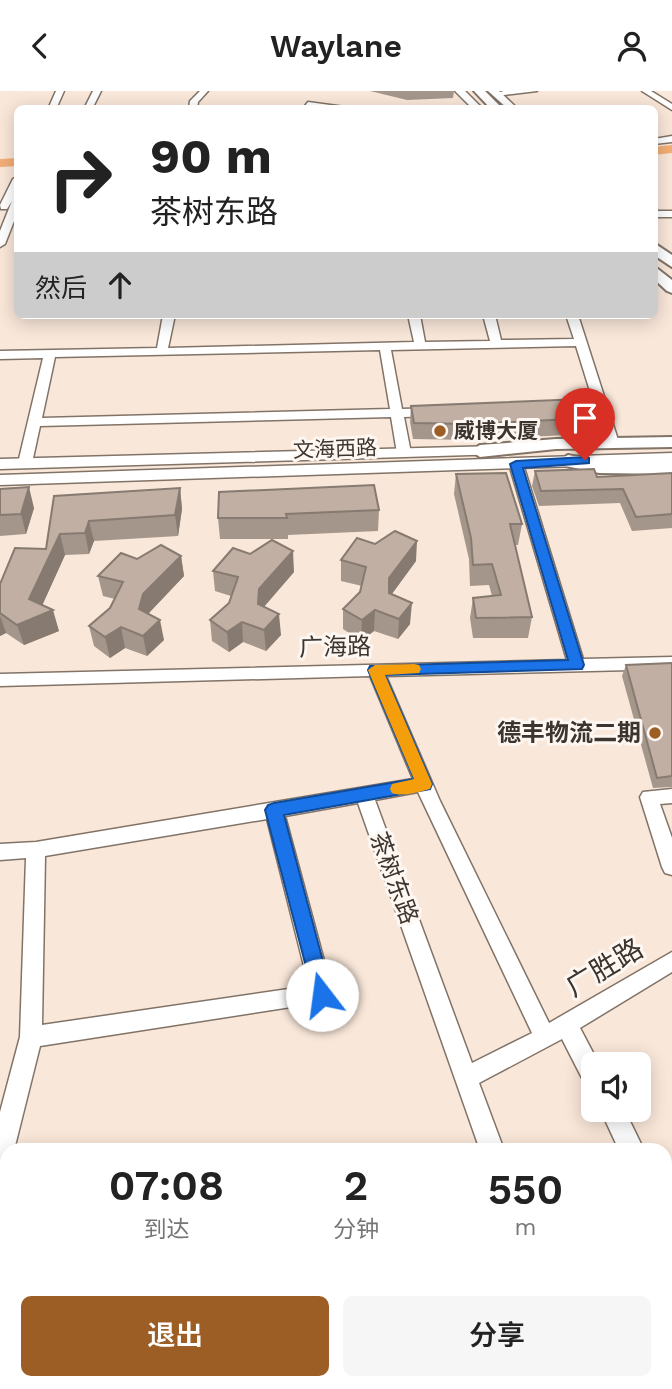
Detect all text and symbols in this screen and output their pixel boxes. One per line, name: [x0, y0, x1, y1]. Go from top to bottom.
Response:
icon: back: [21, 27, 59, 65]
text: Waylane: [270, 27, 402, 65]
icon: person: [613, 27, 651, 65]
text: 90 m: [150, 127, 272, 185]
icon: right: [35, 133, 126, 224]
text: 茶树东路: [150, 193, 278, 231]
icon: ahead: [101, 266, 139, 304]
text: 然后: [35, 273, 87, 303]
pin: [555, 388, 615, 460]
icon: arrive: [566, 399, 604, 437]
place label: 威博大厦: [454, 418, 538, 443]
marker: 威博大厦: [432, 423, 448, 439]
street label: 文海西路: [293, 435, 377, 462]
street label: 广海路: [299, 632, 371, 662]
place label: 德丰物流二期: [497, 719, 641, 747]
marker: 德丰物流二期: [647, 725, 663, 741]
street label: 茶树东路: [364, 828, 424, 928]
street label: 广胜路: [560, 932, 649, 1003]
position arrow: [285, 958, 359, 1032]
map controls: [581, 1052, 651, 1122]
button: sound: [581, 1052, 651, 1122]
text: 07:08: [109, 1161, 224, 1210]
text: 2: [344, 1161, 368, 1210]
text: 550: [488, 1165, 563, 1214]
text: m: [515, 1214, 536, 1241]
text: 到达: [143, 1216, 189, 1243]
text: 分钟: [333, 1216, 379, 1243]
button: 退出: [21, 1296, 329, 1376]
button: 分享: [343, 1296, 651, 1376]

